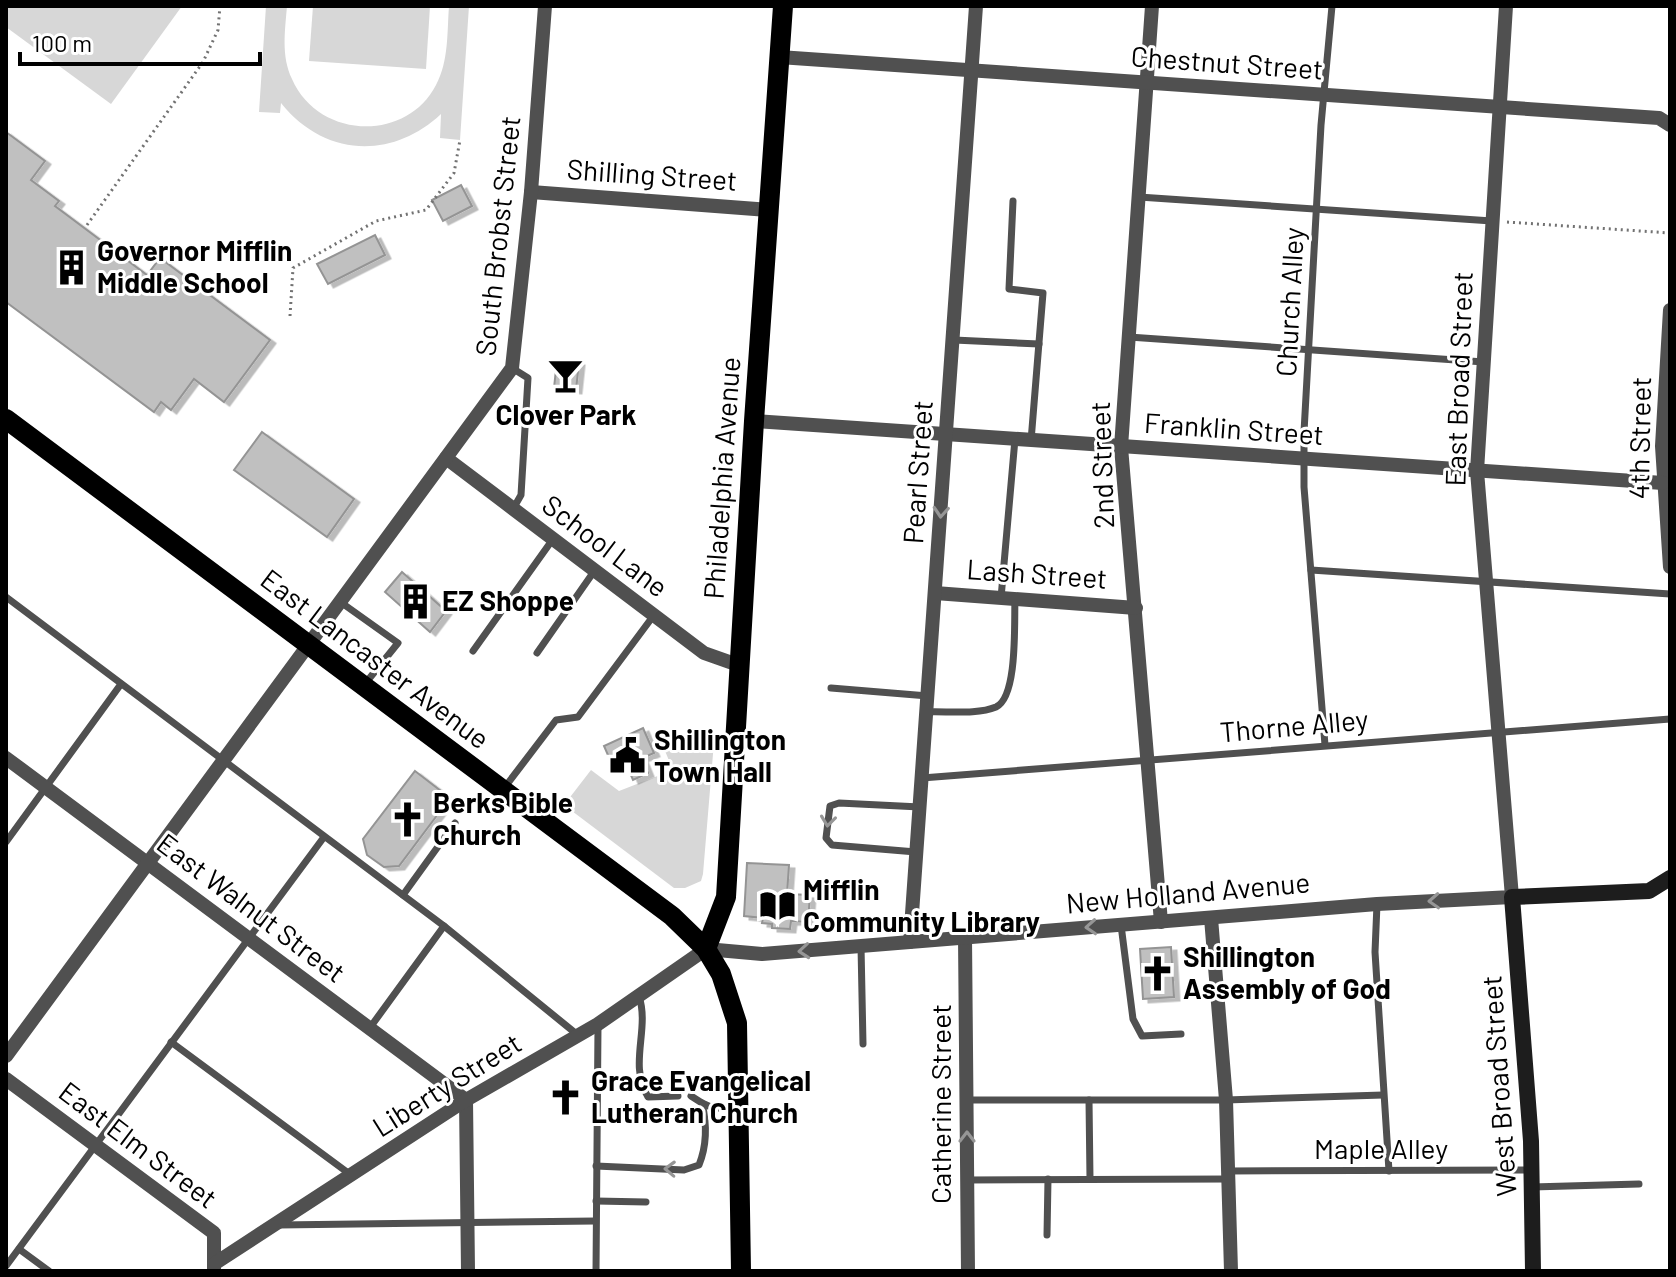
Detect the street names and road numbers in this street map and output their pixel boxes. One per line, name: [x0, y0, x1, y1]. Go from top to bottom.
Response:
street label: Chestnut Street: [1130, 38, 1324, 86]
street label: South Brobst Street: [467, 114, 527, 358]
street label: Shilling Street: [566, 151, 738, 197]
street label: Church Alley: [1268, 226, 1310, 378]
street label: East Broad Street: [1437, 271, 1479, 487]
street label: Philadelphia Avenue: [696, 356, 746, 600]
street label: 4th Street: [1621, 376, 1657, 500]
street label: Pearl Street: [895, 399, 939, 545]
street label: 2nd Street: [1082, 401, 1120, 529]
street label: Franklin Street: [1143, 405, 1325, 451]
street label: School Lane: [536, 487, 675, 603]
street label: Lash Street: [966, 551, 1108, 595]
street label: East Lancaster Avenue: [255, 561, 497, 755]
street label: Thorne Alley: [1218, 702, 1370, 748]
street label: East Walnut Street: [151, 825, 352, 989]
street label: New Holland Avenue: [1064, 864, 1311, 920]
street label: West Broad Street: [1473, 974, 1523, 1198]
street label: Catherine Street: [923, 1004, 957, 1204]
street label: Liberty Street: [366, 1025, 527, 1143]
street label: East Elm Street: [53, 1074, 224, 1215]
street label: Maple Alley: [1314, 1131, 1448, 1165]

